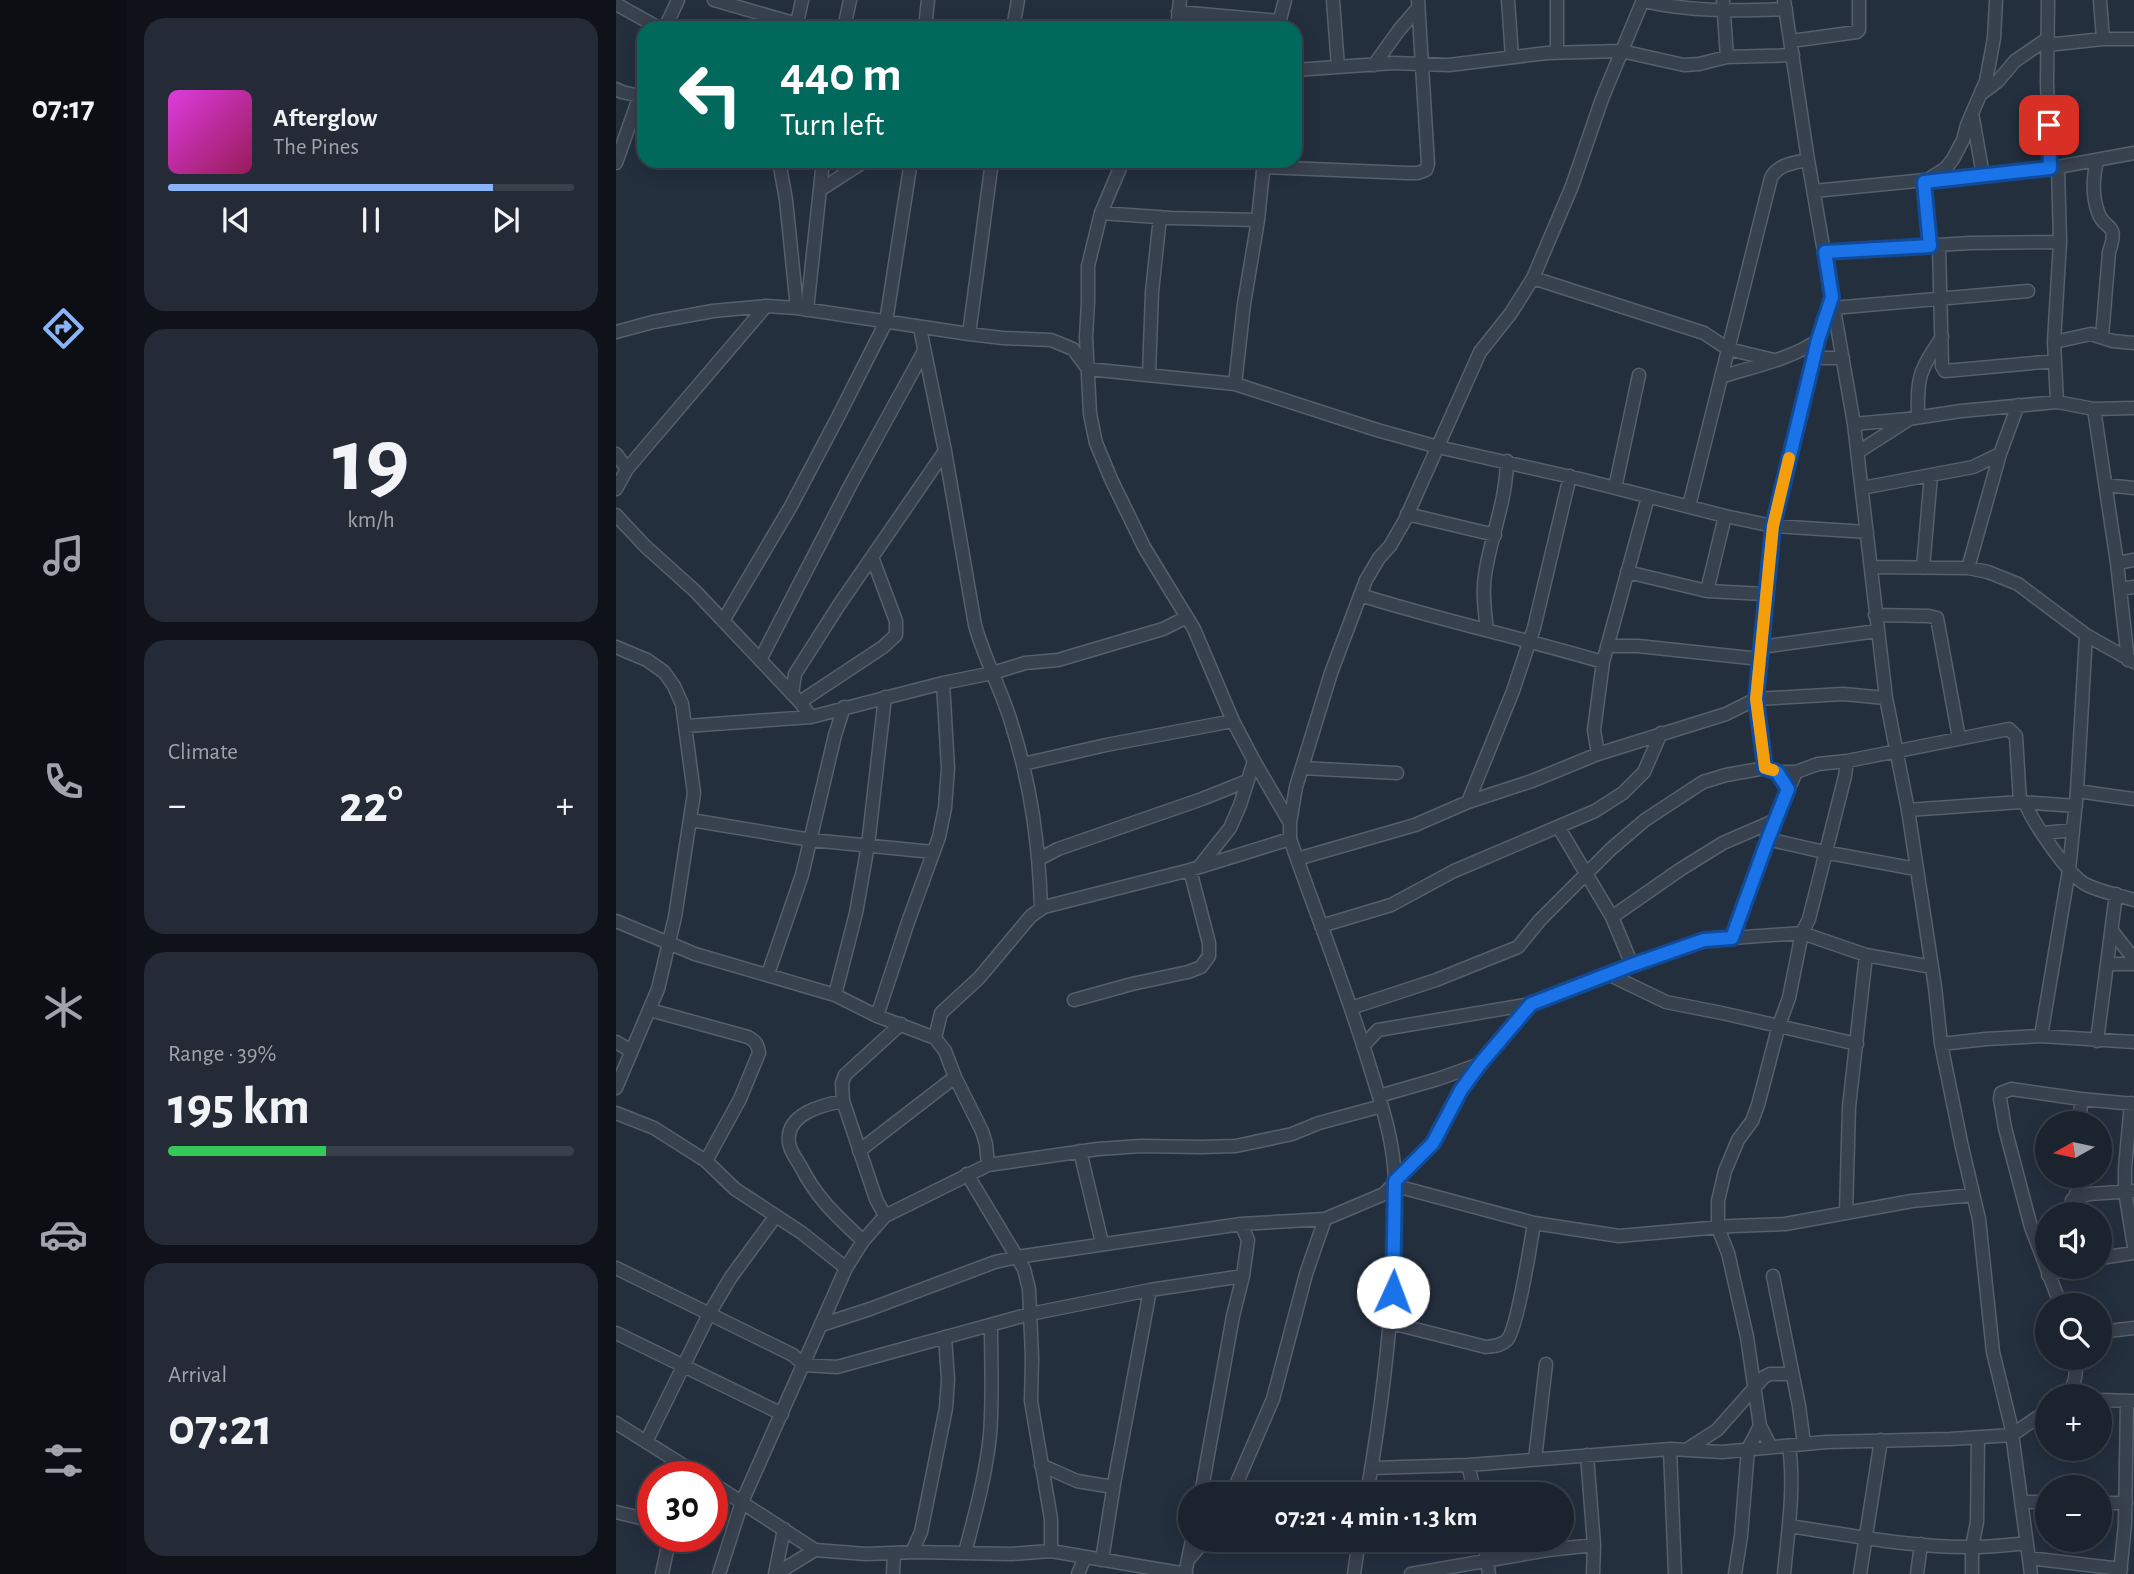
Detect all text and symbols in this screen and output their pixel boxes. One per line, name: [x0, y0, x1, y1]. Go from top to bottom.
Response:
icon: left: [665, 49, 756, 140]
text: 440 m: [780, 51, 902, 100]
text: 07:17: [31, 92, 95, 124]
pin: [2019, 95, 2079, 155]
text: Afterglow: [273, 105, 377, 131]
icon: arrive: [2030, 106, 2068, 144]
text: Turn left: [780, 109, 884, 141]
text: The Pines: [273, 136, 359, 159]
icon: previous: [217, 201, 255, 239]
icon: pause: [352, 201, 390, 239]
icon: next: [487, 201, 525, 239]
icon: directions: [39, 304, 88, 353]
text: 19: [333, 416, 409, 507]
text: km/h: [347, 509, 395, 532]
icon: music: [39, 531, 88, 580]
text: Climate: [168, 741, 238, 764]
icon: phone: [39, 757, 88, 806]
text: 22°: [339, 779, 403, 831]
text: −: [168, 787, 186, 825]
text: +: [556, 787, 574, 825]
icon: climate: [39, 983, 88, 1032]
text: Range · 39%: [168, 1043, 276, 1066]
text: 195 km: [168, 1081, 310, 1133]
north arrow: [2035, 1111, 2112, 1188]
map controls: [2035, 1111, 2112, 1552]
button: sound: [2035, 1202, 2112, 1279]
icon: car: [39, 1210, 88, 1259]
position arrow: [1356, 1255, 1430, 1329]
button: search: [2035, 1293, 2112, 1370]
text: Arrival: [168, 1364, 227, 1387]
button: +: [2035, 1384, 2112, 1461]
text: 07:21: [168, 1402, 273, 1454]
icon: filters: [39, 1436, 88, 1485]
speed limit sign: 30: [637, 1461, 728, 1552]
button: −: [2035, 1475, 2112, 1552]
text: 07:21 · 4 min · 1.3 km: [1275, 1504, 1477, 1530]

